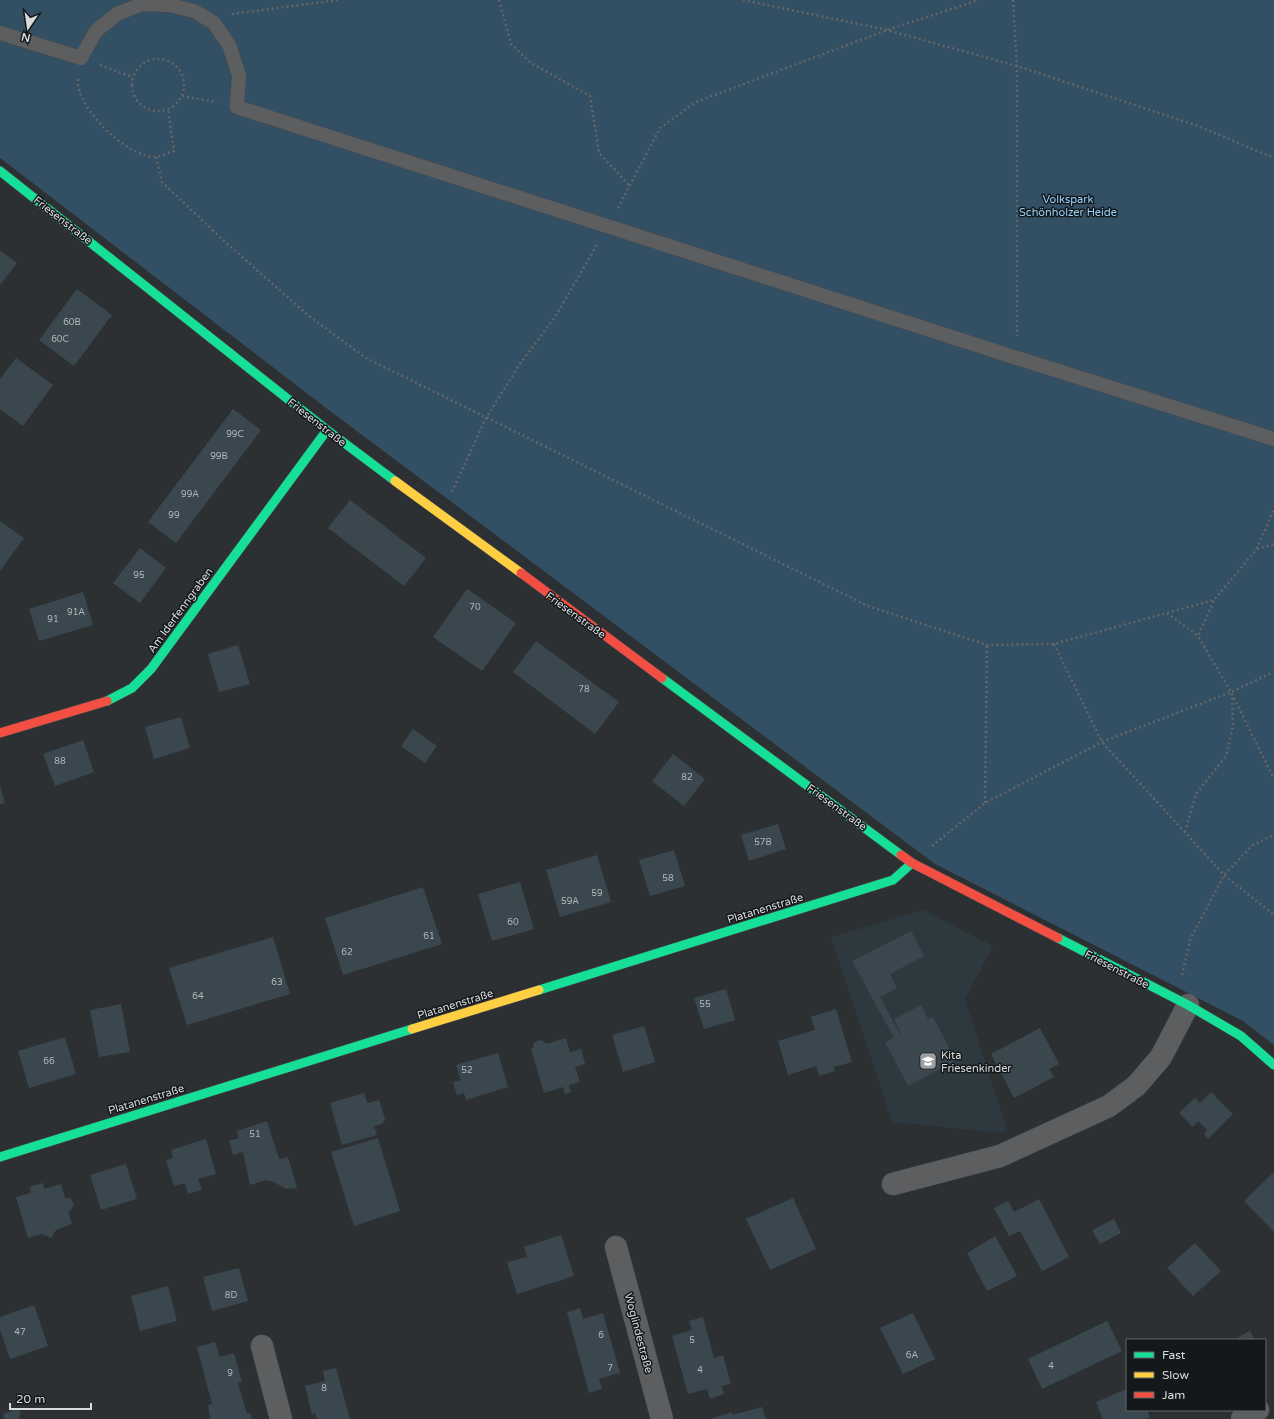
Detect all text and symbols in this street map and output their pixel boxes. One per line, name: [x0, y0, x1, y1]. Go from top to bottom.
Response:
north arrow: [8, 8, 48, 48]
text: N: [20, 30, 32, 45]
park label: Volkspark Schönholzer Heide: [1019, 193, 1117, 219]
street label: Friesenstraße: [31, 194, 94, 247]
house number: 60B: [63, 317, 81, 328]
house number: 60C: [51, 334, 69, 345]
street label: Friesenstraße: [285, 396, 348, 449]
house number: 99C: [226, 429, 244, 440]
house number: 99B: [210, 451, 228, 462]
house number: 99A: [181, 489, 199, 500]
house number: 99: [168, 510, 180, 521]
street label: Am Iderfenngraben: [145, 565, 216, 655]
house number: 95: [133, 570, 145, 581]
street label: Friesenstraße: [543, 589, 608, 641]
house number: 70: [469, 602, 481, 613]
house number: 91A: [67, 607, 85, 618]
house number: 91: [47, 614, 59, 625]
house number: 78: [578, 684, 590, 695]
house number: 88: [54, 756, 66, 767]
house number: 82: [681, 772, 693, 783]
street label: Friesenstraße: [804, 781, 869, 833]
house number: 57B: [754, 837, 772, 848]
house number: 58: [662, 873, 674, 884]
house number: 59: [591, 888, 603, 899]
street label: Platanenstraße: [726, 891, 805, 926]
house number: 59A: [561, 896, 579, 907]
house number: 60: [507, 917, 519, 928]
house number: 61: [423, 931, 435, 942]
house number: 62: [341, 947, 353, 958]
street label: Friesenstraße: [1082, 948, 1151, 991]
house number: 63: [271, 977, 283, 988]
street label: Platanenstraße: [416, 987, 495, 1022]
house number: 64: [192, 991, 204, 1002]
house number: 55: [699, 999, 711, 1010]
place label: Kita Friesenkinder: [941, 1049, 1012, 1075]
school or university icon: Kita Friesenkinder: [918, 1051, 938, 1071]
house number: 66: [43, 1056, 55, 1067]
house number: 52: [461, 1065, 473, 1076]
street label: Platanenstraße: [107, 1082, 186, 1117]
house number: 51: [249, 1129, 261, 1140]
house number: 8D: [225, 1290, 237, 1301]
street label: Woglindestraße: [622, 1292, 655, 1375]
house number: 47: [14, 1327, 26, 1338]
house number: 6: [598, 1330, 604, 1341]
house number: 5: [689, 1335, 695, 1346]
legend: [1126, 1339, 1266, 1411]
text: Fast: [1162, 1348, 1186, 1362]
house number: 6A: [906, 1350, 918, 1361]
house number: 4: [1048, 1361, 1054, 1372]
house number: 7: [607, 1363, 613, 1374]
house number: 4: [697, 1365, 703, 1376]
house number: 9: [227, 1368, 233, 1379]
text: Slow: [1162, 1368, 1189, 1382]
house number: 8: [321, 1383, 327, 1394]
scale bar: [10, 1385, 91, 1411]
text: Jam: [1162, 1388, 1185, 1402]
text: 20 m: [16, 1392, 45, 1406]

